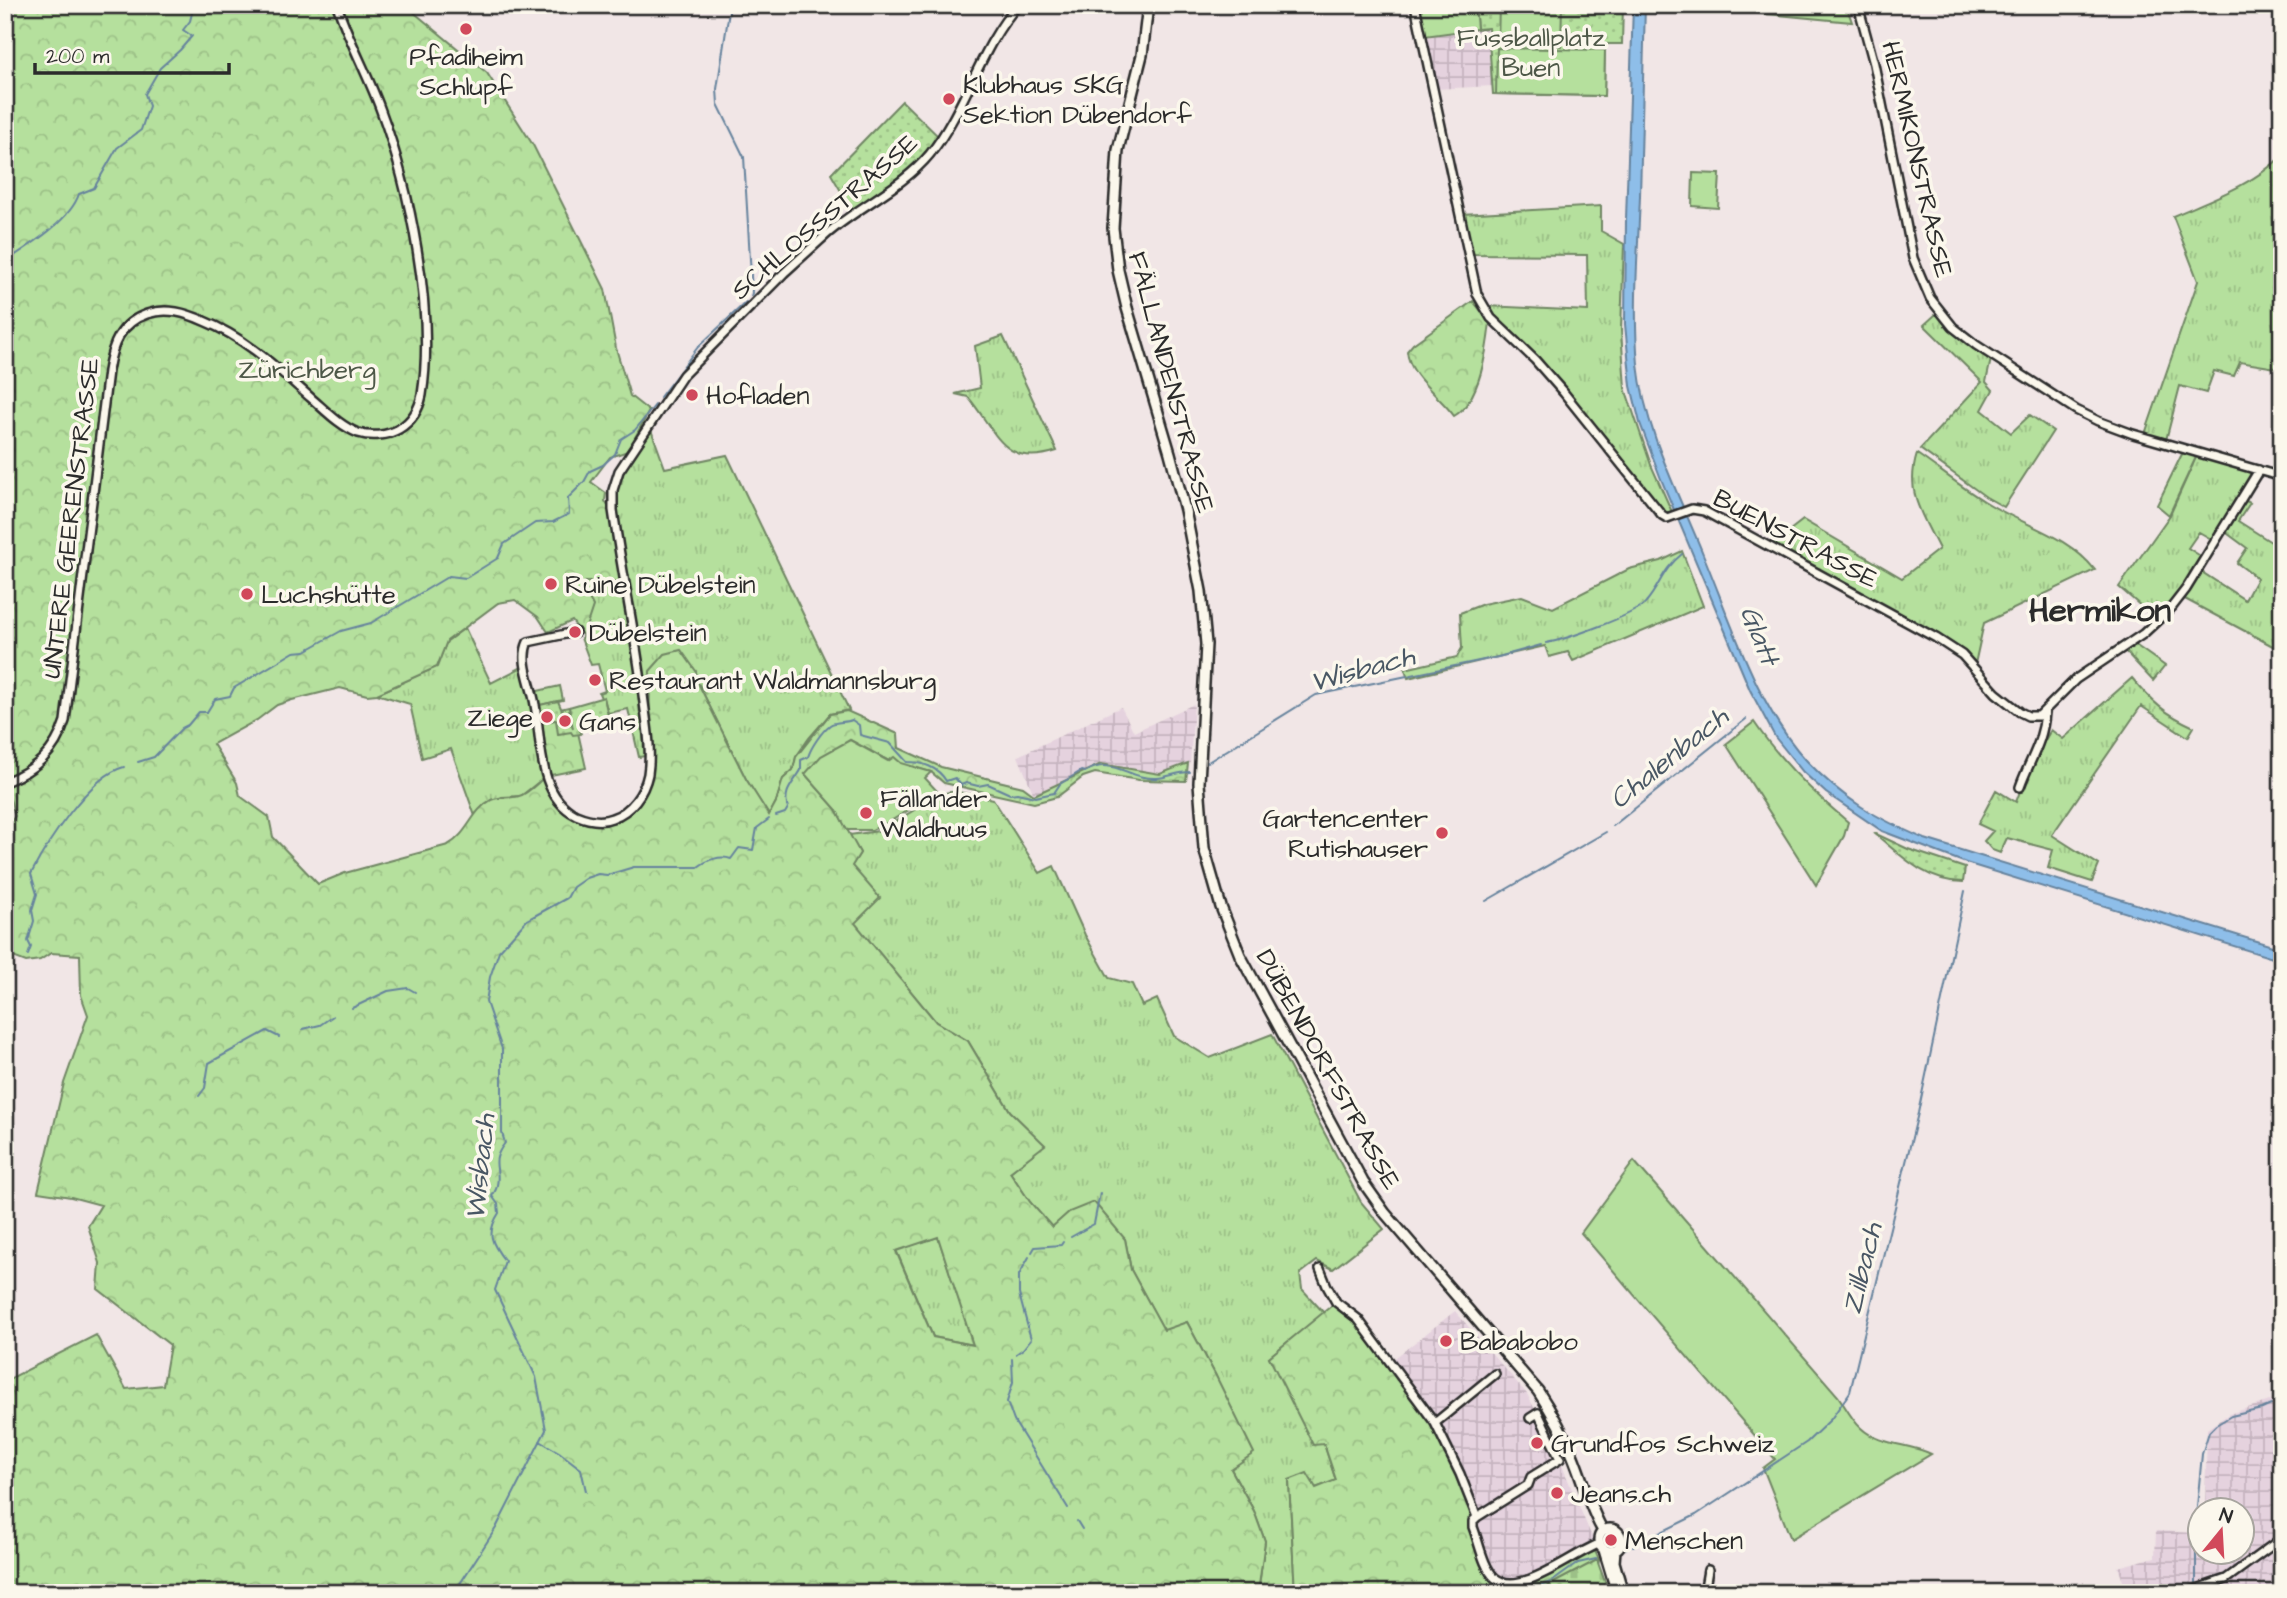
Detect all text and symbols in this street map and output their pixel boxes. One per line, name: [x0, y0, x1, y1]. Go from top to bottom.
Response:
park label: Fussballplatz Buen: [1457, 20, 1605, 86]
marker: Pfadiheim Schlupf: [458, 21, 474, 37]
scale bar: [35, 32, 229, 76]
street label: HERMIKONSTRASSE: [1872, 38, 1962, 281]
place label: Pfadiheim Schlupf: [409, 39, 524, 105]
text: 200 m: [46, 42, 110, 71]
place label: Klubhaus SKG Sektion Dübendorf: [963, 67, 1192, 133]
marker: Klubhaus SKG Sektion Dübendorf: [941, 91, 957, 107]
street label: SCHLOSSSTRASSE: [724, 126, 926, 308]
street label: FÄLLANDENSTRASSE: [1119, 248, 1223, 517]
park label: Zürichberg: [238, 352, 376, 390]
street label: UNTERE GEERENSTRASSE: [33, 356, 109, 680]
place label: Hofladen: [706, 378, 810, 414]
marker: Hofladen: [684, 387, 700, 403]
street label: BUENSTRASSE: [1707, 480, 1884, 597]
place label: Ruine Dübelstein: [565, 567, 756, 603]
marker: Ruine Dübelstein: [543, 576, 559, 592]
place label: Luchshütte: [261, 577, 396, 613]
marker: Luchshütte: [239, 586, 255, 602]
district label: Hermikon: [2029, 588, 2172, 634]
water label: Glatt: [1730, 600, 1790, 673]
place label: Dübelstein: [589, 615, 706, 651]
marker: Dübelstein: [567, 624, 583, 640]
water label: Wisbach: [1306, 637, 1420, 702]
place label: Restaurant Waldmannsburg: [609, 663, 936, 701]
marker: Restaurant Waldmannsburg: [587, 672, 603, 688]
water label: Chalenbach: [1601, 697, 1738, 818]
place label: Ziege: [467, 700, 533, 738]
place label: Gans: [579, 704, 636, 740]
marker: Ziege: [539, 709, 555, 725]
marker: Gans: [557, 713, 573, 729]
place label: Fällander Waldhuus: [880, 781, 987, 847]
place label: Gartencenter Rutishauser: [1262, 801, 1428, 867]
marker: Fällander Waldhuus: [858, 805, 874, 821]
marker: Gartencenter Rutishauser: [1434, 825, 1450, 841]
street label: DÜBENDORFSTRASSE: [1247, 943, 1409, 1196]
water label: Wisbach: [456, 1111, 506, 1222]
water label: Zilbach: [1832, 1218, 1893, 1318]
place label: Bababobo: [1460, 1324, 1578, 1360]
marker: Bababobo: [1438, 1333, 1454, 1349]
place label: Grundfos Schweiz: [1551, 1426, 1774, 1462]
marker: Grundfos Schweiz: [1529, 1435, 1545, 1451]
place label: Jeans.ch: [1571, 1476, 1671, 1512]
marker: Jeans.ch: [1549, 1485, 1565, 1501]
north arrow: [2186, 1496, 2256, 1566]
text: N: [2216, 1502, 2236, 1531]
place label: Menschen: [1625, 1523, 1743, 1559]
marker: Menschen: [1603, 1532, 1619, 1548]

